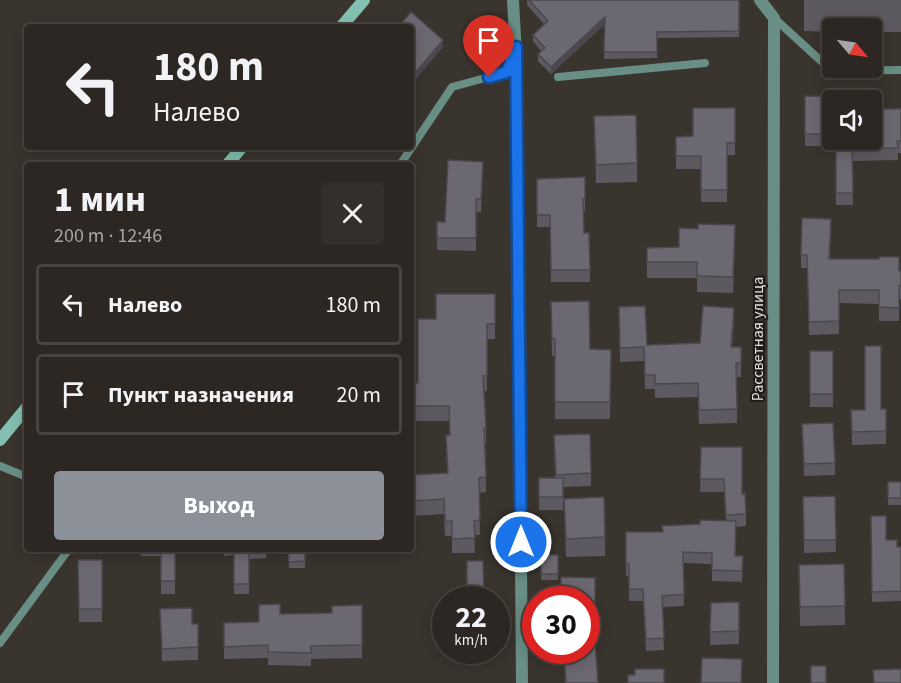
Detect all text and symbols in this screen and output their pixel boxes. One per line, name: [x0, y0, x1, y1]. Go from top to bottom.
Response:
pin: [463, 15, 514, 77]
north arrow: [822, 18, 882, 78]
map controls: [822, 18, 882, 150]
icon: arrive: [472, 24, 505, 57]
text: 180 m: [153, 37, 264, 97]
icon: left: [54, 48, 132, 126]
button: sound: [822, 90, 882, 150]
text: Налево: [153, 93, 240, 132]
text: 1 мин: [54, 174, 146, 225]
button: close: [321, 182, 384, 245]
text: 200 m · 12:46: [54, 222, 162, 250]
street label: Рассветная улица: [747, 277, 769, 401]
icon: left: [57, 288, 90, 321]
text: Налево: [108, 289, 182, 321]
text: 180 m: [326, 289, 381, 321]
icon: arrive: [57, 378, 90, 411]
text: Пункт назначения: [108, 379, 294, 411]
text: 20 m: [336, 379, 381, 411]
button: Выход: [54, 471, 384, 540]
position arrow: [489, 510, 553, 574]
speed limit sign: 30: [522, 586, 600, 664]
text: 22: [455, 596, 487, 639]
text: km/h: [454, 630, 488, 651]

